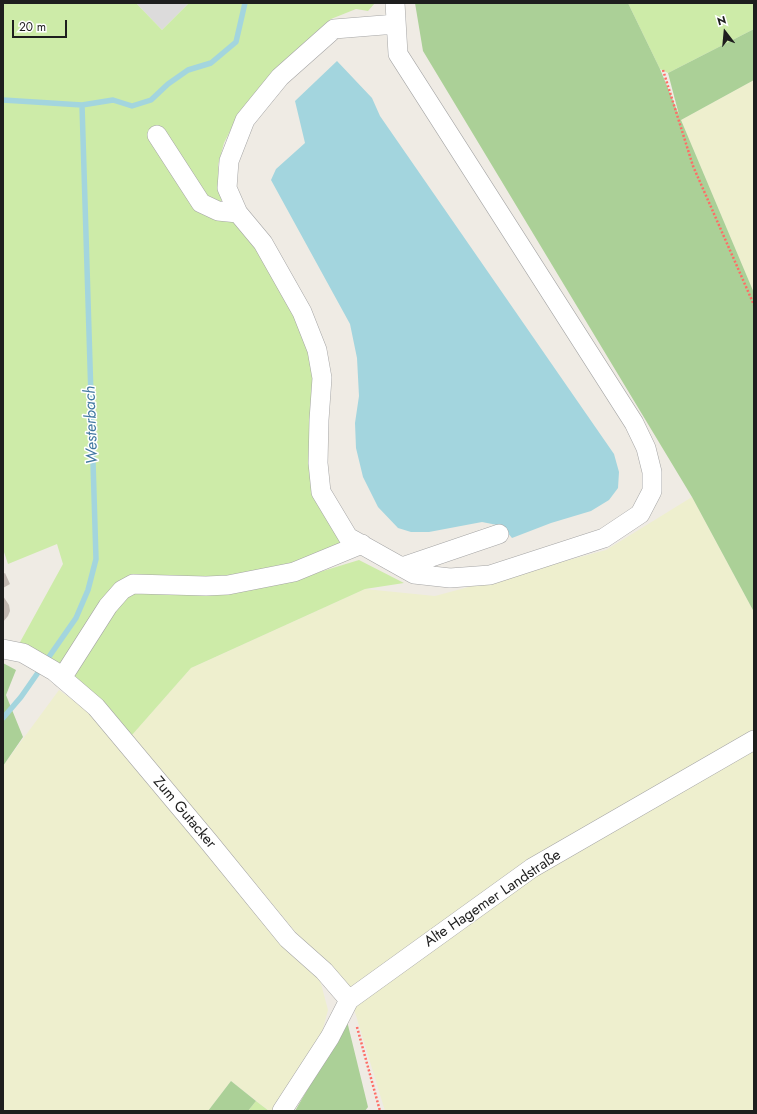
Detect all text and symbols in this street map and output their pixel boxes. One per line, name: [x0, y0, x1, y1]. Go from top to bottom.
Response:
scale bar: [14, 12, 69, 38]
north arrow: [705, 12, 745, 52]
text: N: [715, 12, 728, 29]
text: 20 m: [19, 18, 46, 36]
water label: Westerbach: [81, 385, 103, 465]
street label: Zum Gutacker: [149, 773, 219, 853]
street label: Alte Hagemer Landstraße: [421, 847, 565, 951]

